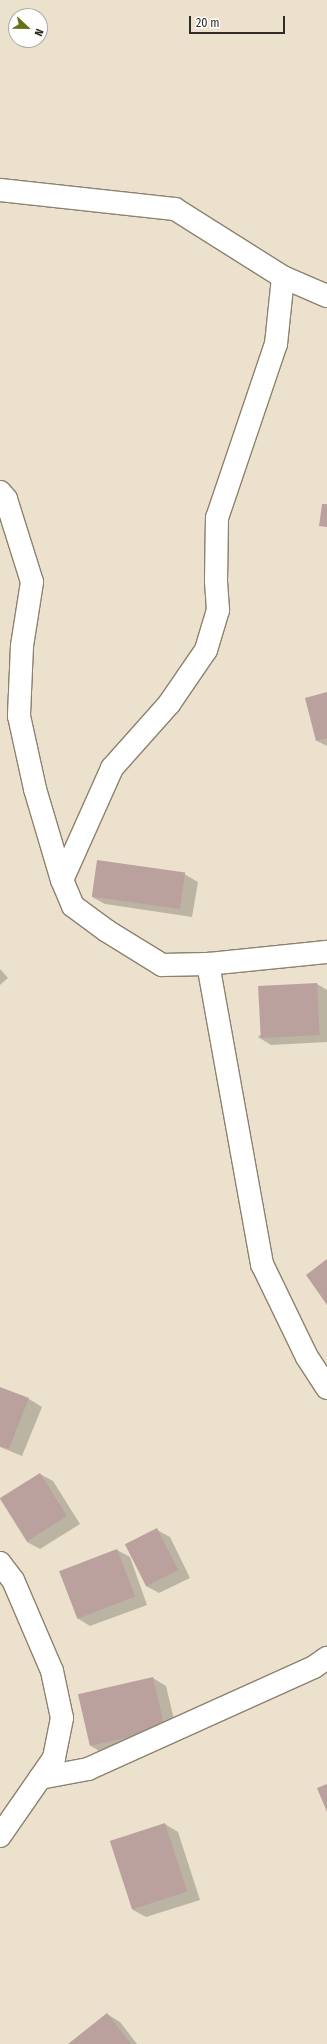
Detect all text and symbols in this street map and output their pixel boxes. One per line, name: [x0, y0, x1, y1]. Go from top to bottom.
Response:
north arrow: [8, 8, 48, 48]
scale bar: [191, 8, 287, 34]
text: 20 m: [196, 16, 220, 30]
text: N: [31, 27, 46, 38]

